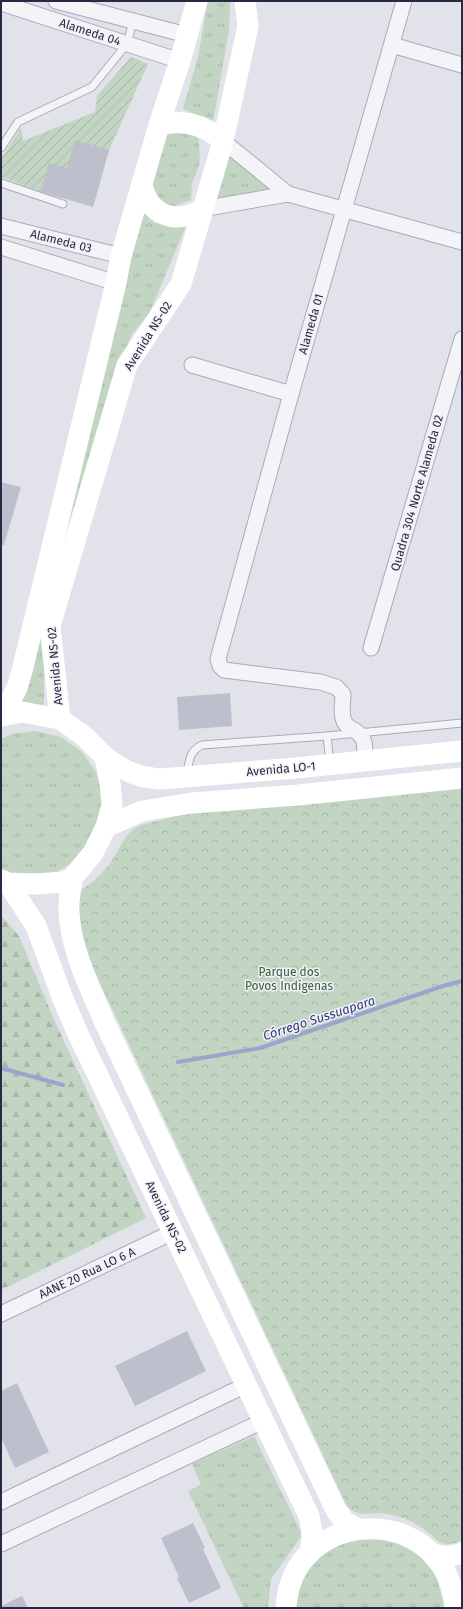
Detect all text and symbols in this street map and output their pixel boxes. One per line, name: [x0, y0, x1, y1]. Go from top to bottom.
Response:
street label: Alameda 04: [58, 16, 123, 49]
street label: Alameda 03: [29, 227, 93, 255]
street label: Alameda 01: [296, 292, 326, 356]
street label: Avenida NS-02: [121, 299, 175, 373]
street label: Quadra 304 Norte Alameda 02: [388, 413, 446, 573]
street label: Avenida NS-02: [45, 626, 65, 706]
street label: Avenida LO-1: [246, 759, 316, 779]
park label: Parque dos Povos Indígenas: [245, 965, 333, 993]
water label: Córrego Sussuapara: [261, 993, 377, 1043]
street label: Avenida NS-02: [142, 1179, 190, 1255]
street label: AANE 20 Rua LO 6 A: [37, 1244, 138, 1301]

